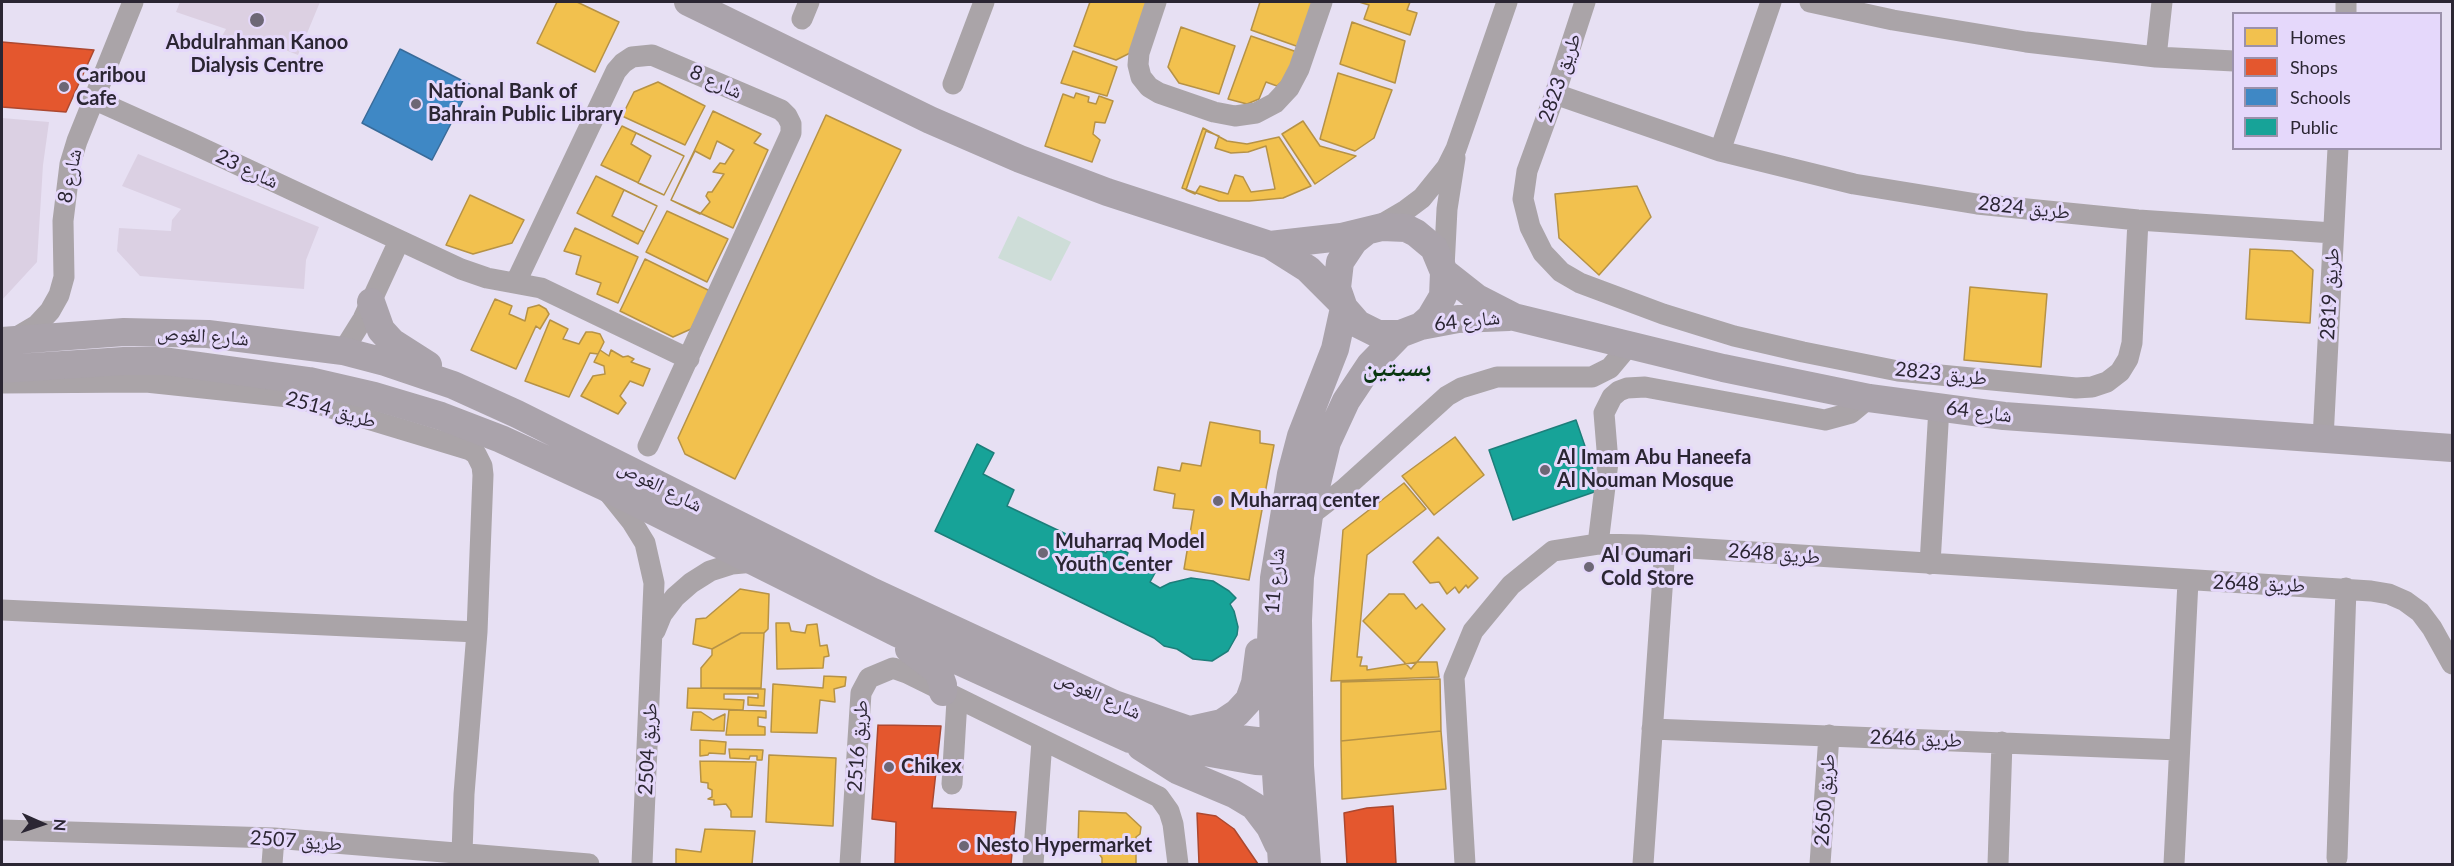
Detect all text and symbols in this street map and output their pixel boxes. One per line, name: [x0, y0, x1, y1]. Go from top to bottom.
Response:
marker: Abdulrahman Kanoo Dialysis Centre: [248, 11, 266, 29]
legend: [2232, 12, 2442, 150]
text: Homes: [2290, 26, 2346, 48]
street label: طريق 2823: [1534, 30, 1586, 126]
place label: Abdulrahman Kanoo Dialysis Centre: [166, 31, 348, 78]
text: Shops: [2290, 56, 2338, 78]
street label: شارع 8: [686, 60, 746, 104]
place label: Caribou Cafe: [76, 64, 146, 111]
marker: Caribou Cafe: [57, 80, 71, 94]
place label: National Bank of Bahrain Public Library: [428, 80, 623, 127]
text: Schools: [2290, 86, 2351, 108]
marker: National Bank of Bahrain Public Library: [409, 97, 423, 111]
text: Public: [2290, 116, 2338, 138]
street label: شارع 23: [212, 144, 282, 194]
street label: شارع 8: [53, 147, 87, 205]
street label: طريق 2824: [1977, 191, 2071, 225]
street label: طريق 2819: [2316, 247, 2344, 341]
street label: شارع 64: [1433, 306, 1501, 336]
street label: شارع الغوص: [156, 321, 250, 351]
district label: بسيتين: [1363, 352, 1431, 384]
street label: طريق 2823: [1894, 357, 1988, 391]
street label: طريق 2514: [283, 386, 379, 434]
street label: شارع 64: [1945, 396, 2013, 428]
place label: Al Imam Abu Haneefa Al Nouman Mosque: [1557, 446, 1751, 493]
street label: شارع الغوص: [614, 454, 706, 518]
marker: Al Imam Abu Haneefa Al Nouman Mosque: [1538, 463, 1552, 477]
place label: Muharraq center: [1230, 489, 1379, 513]
marker: Muharraq center: [1211, 494, 1225, 508]
place label: Muharraq Model Youth Center: [1055, 530, 1205, 577]
street label: طريق 2648: [1727, 539, 1821, 569]
place label: Al Oumari Cold Store: [1601, 544, 1694, 591]
marker: Muharraq Model Youth Center: [1036, 546, 1050, 560]
street label: شارع 11: [1260, 547, 1290, 615]
marker: Al Oumari Cold Store: [1582, 560, 1596, 574]
street label: طريق 2648: [2212, 570, 2306, 598]
street label: شارع الغوص: [1051, 665, 1145, 725]
street label: طريق 2516: [843, 699, 873, 793]
street label: طريق 2504: [634, 702, 662, 796]
street label: طريق 2646: [1869, 725, 1963, 753]
street label: طريق 2650: [1810, 753, 1840, 847]
place label: Chikex: [901, 755, 962, 779]
marker: Chikex: [882, 760, 896, 774]
north arrow: [12, 794, 72, 854]
text: N: [51, 818, 70, 832]
street label: طريق 2507: [249, 826, 343, 856]
place label: Nesto Hypermarket: [976, 834, 1152, 858]
marker: Nesto Hypermarket: [957, 839, 971, 853]

